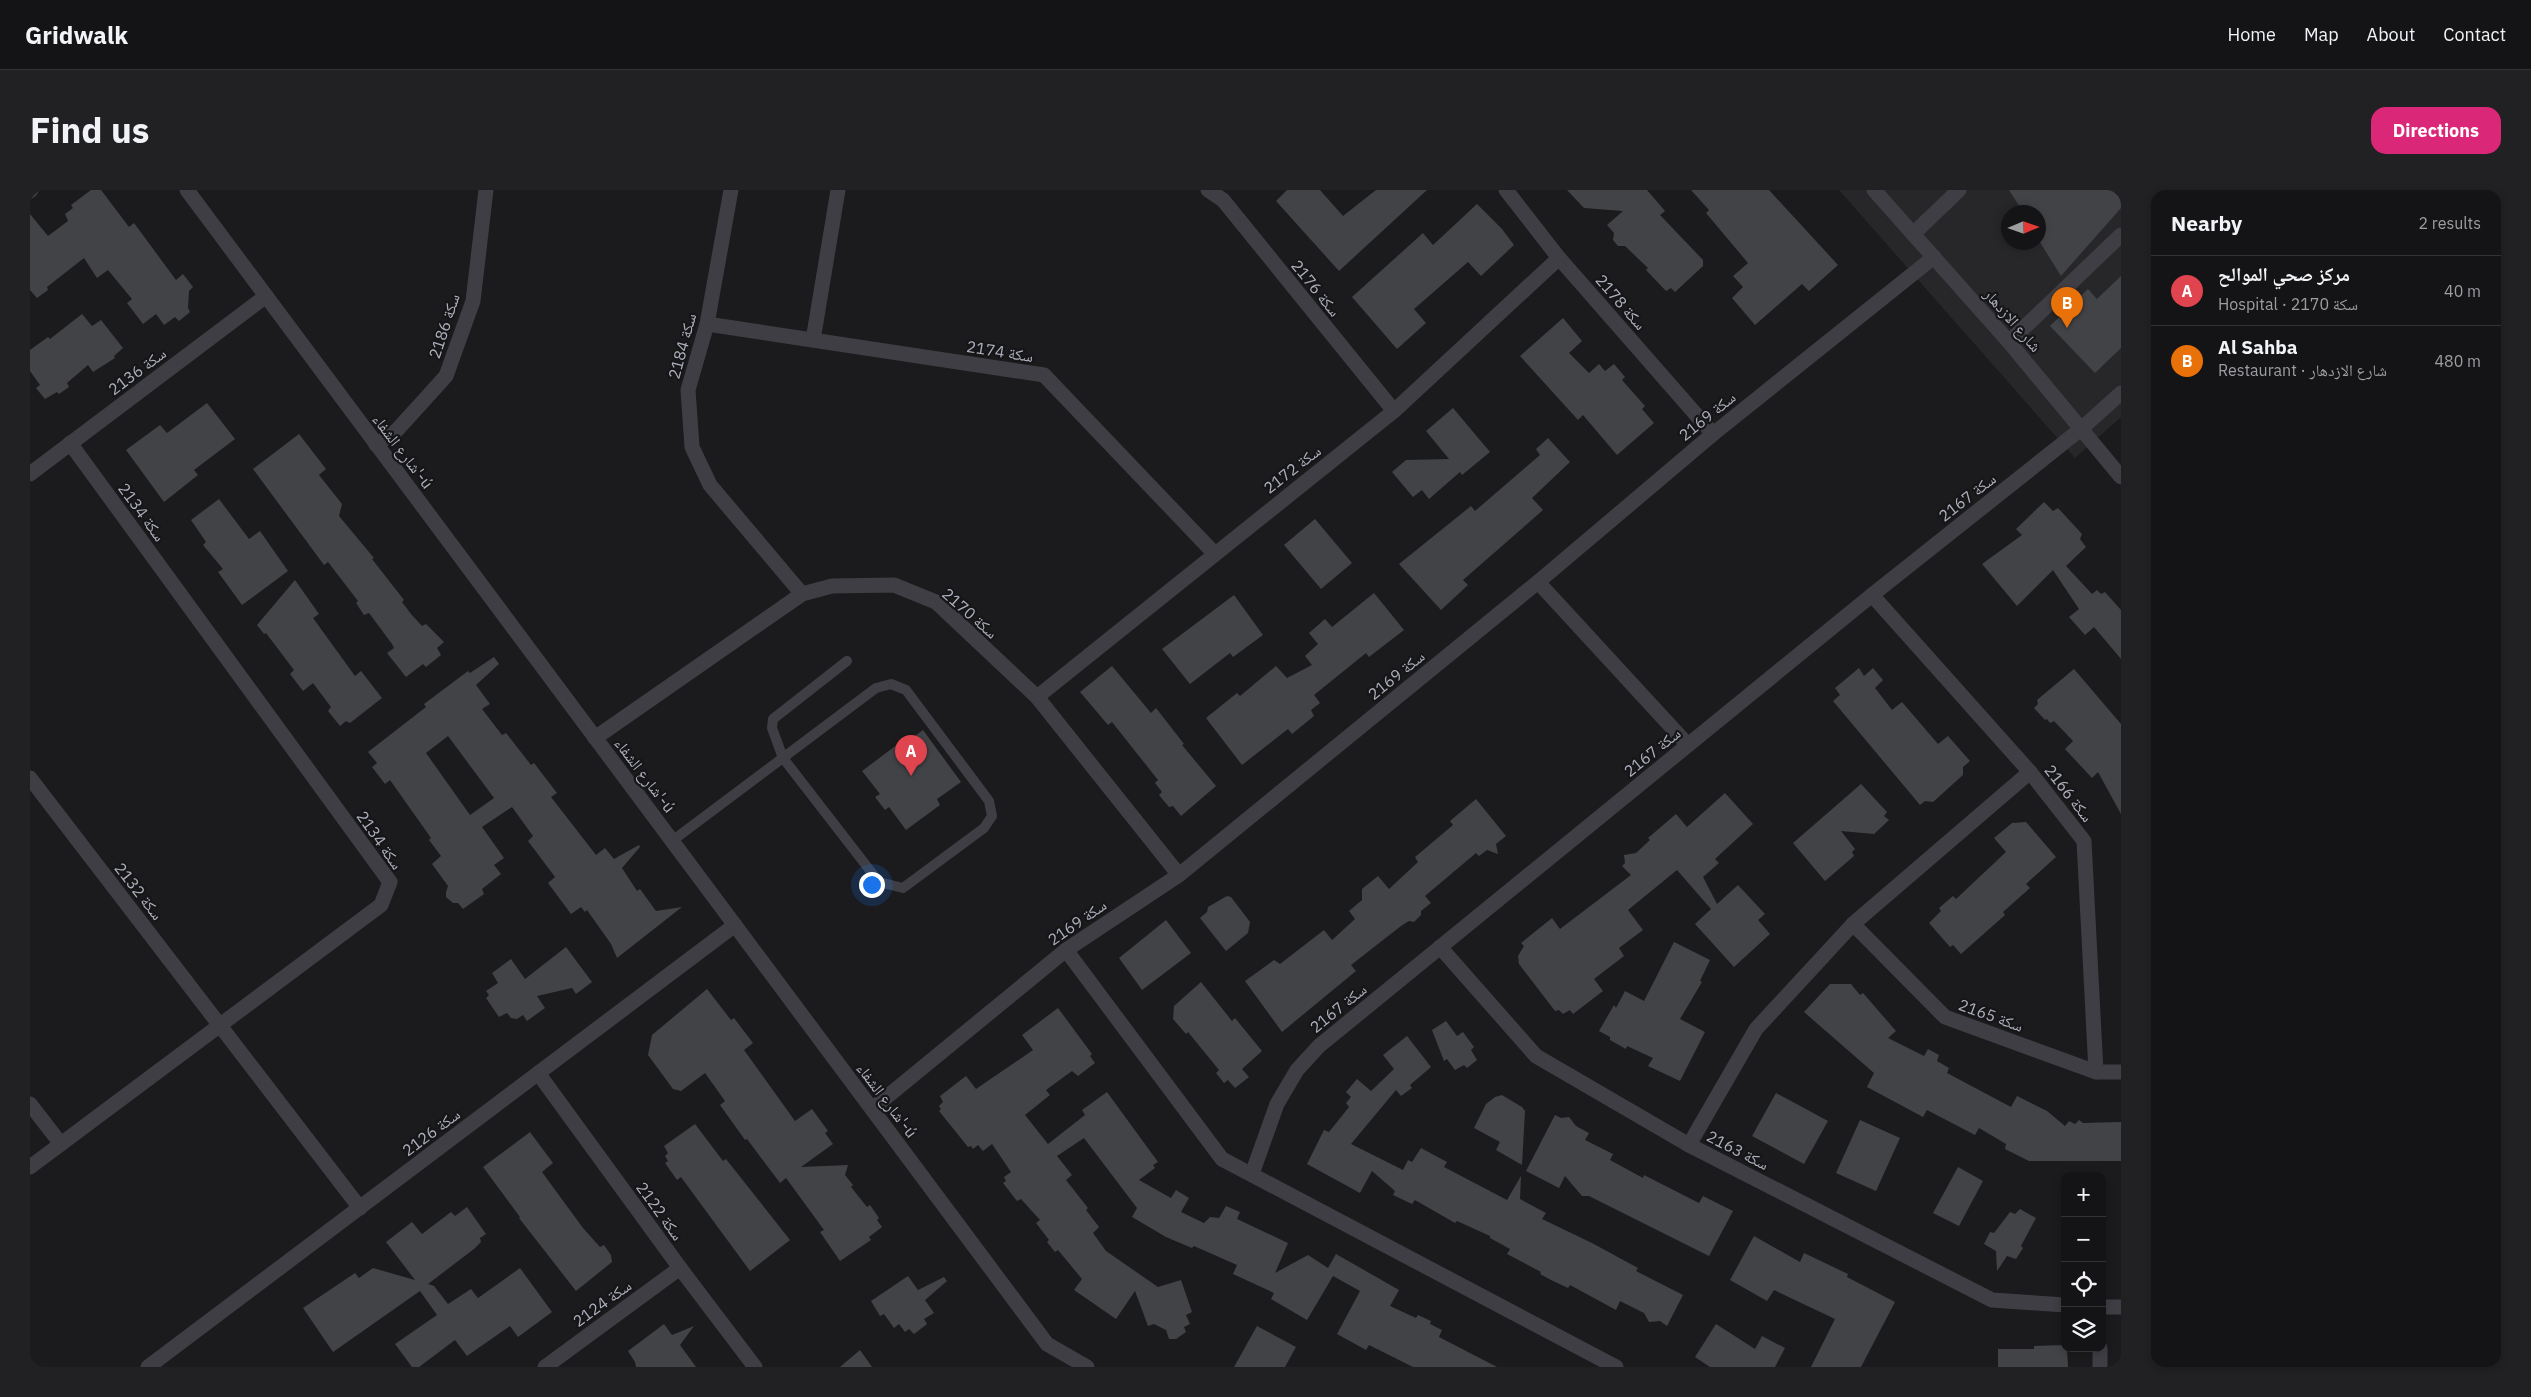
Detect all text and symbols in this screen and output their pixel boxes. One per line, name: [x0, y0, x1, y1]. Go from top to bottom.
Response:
text: Gridwalk: [25, 19, 128, 51]
text: Home: [2228, 23, 2276, 46]
text: Map: [2304, 23, 2339, 46]
text: About: [2367, 23, 2415, 46]
text: Contact: [2443, 23, 2506, 46]
text: Find us: [30, 107, 149, 153]
button: Directions: [2371, 107, 2501, 154]
north arrow: [2001, 205, 2046, 250]
text: Nearby: [2171, 209, 2242, 237]
text: 2 results: [2418, 213, 2481, 233]
street label: سكة 2176: [1287, 256, 1345, 320]
text: مركز صحي الموالح: [2218, 262, 2350, 286]
street label: سكة 2178: [1591, 270, 1651, 334]
text: A: [2182, 281, 2192, 301]
text: 40 m: [2444, 281, 2481, 301]
street label: شارع الازدهار: [1979, 283, 2046, 356]
pin: B: [2051, 287, 2083, 328]
street label: سكة 2186: [424, 291, 464, 361]
text: Hospital · سكة 2170: [2218, 294, 2358, 314]
street label: سكة 2184: [664, 311, 700, 381]
text: Al Sahba: [2218, 335, 2298, 359]
street label: سكة 2174: [965, 336, 1035, 366]
street label: سكة 2136: [104, 343, 170, 399]
text: B: [2182, 351, 2192, 371]
text: 480 m: [2434, 351, 2481, 371]
text: Restaurant · شارع الازدهار: [2218, 360, 2387, 380]
street label: سكة 2169: [1675, 387, 1739, 445]
street label: شارع الشفاء'-ú: [368, 410, 438, 493]
street label: سكة 2172: [1259, 440, 1325, 498]
street label: سكة 2167: [1934, 468, 2000, 526]
street label: سكة 2134: [114, 479, 170, 545]
street label: سكة 2170: [938, 583, 1002, 643]
street label: سكة 2169: [1364, 646, 1428, 704]
street label: سكة 2167: [1620, 723, 1684, 781]
street label: شارع الشفاء'-ú: [610, 734, 680, 817]
pin: A: [895, 735, 927, 776]
street label: سكة 2166: [2040, 760, 2098, 826]
street label: سكة 2134: [353, 807, 407, 873]
street label: سكة 2132: [110, 858, 168, 924]
your location: [859, 872, 885, 898]
street label: سكة 2169: [1044, 895, 1110, 949]
street label: سكة 2167: [1306, 979, 1370, 1037]
street label: سكة 2165: [1956, 994, 2026, 1036]
street label: شارع الشفاء'-ú: [852, 1059, 922, 1142]
street label: سكة 2126: [398, 1104, 464, 1160]
street label: سكة 2163: [1703, 1126, 1773, 1174]
map controls: [2061, 1172, 2106, 1352]
button: +: [2061, 1172, 2106, 1217]
street label: سكة 2122: [632, 1178, 688, 1244]
button: −: [2061, 1217, 2106, 1262]
button: locate: [2061, 1262, 2106, 1307]
street label: سكة 2124: [569, 1275, 635, 1331]
button: layers: [2061, 1307, 2106, 1352]

